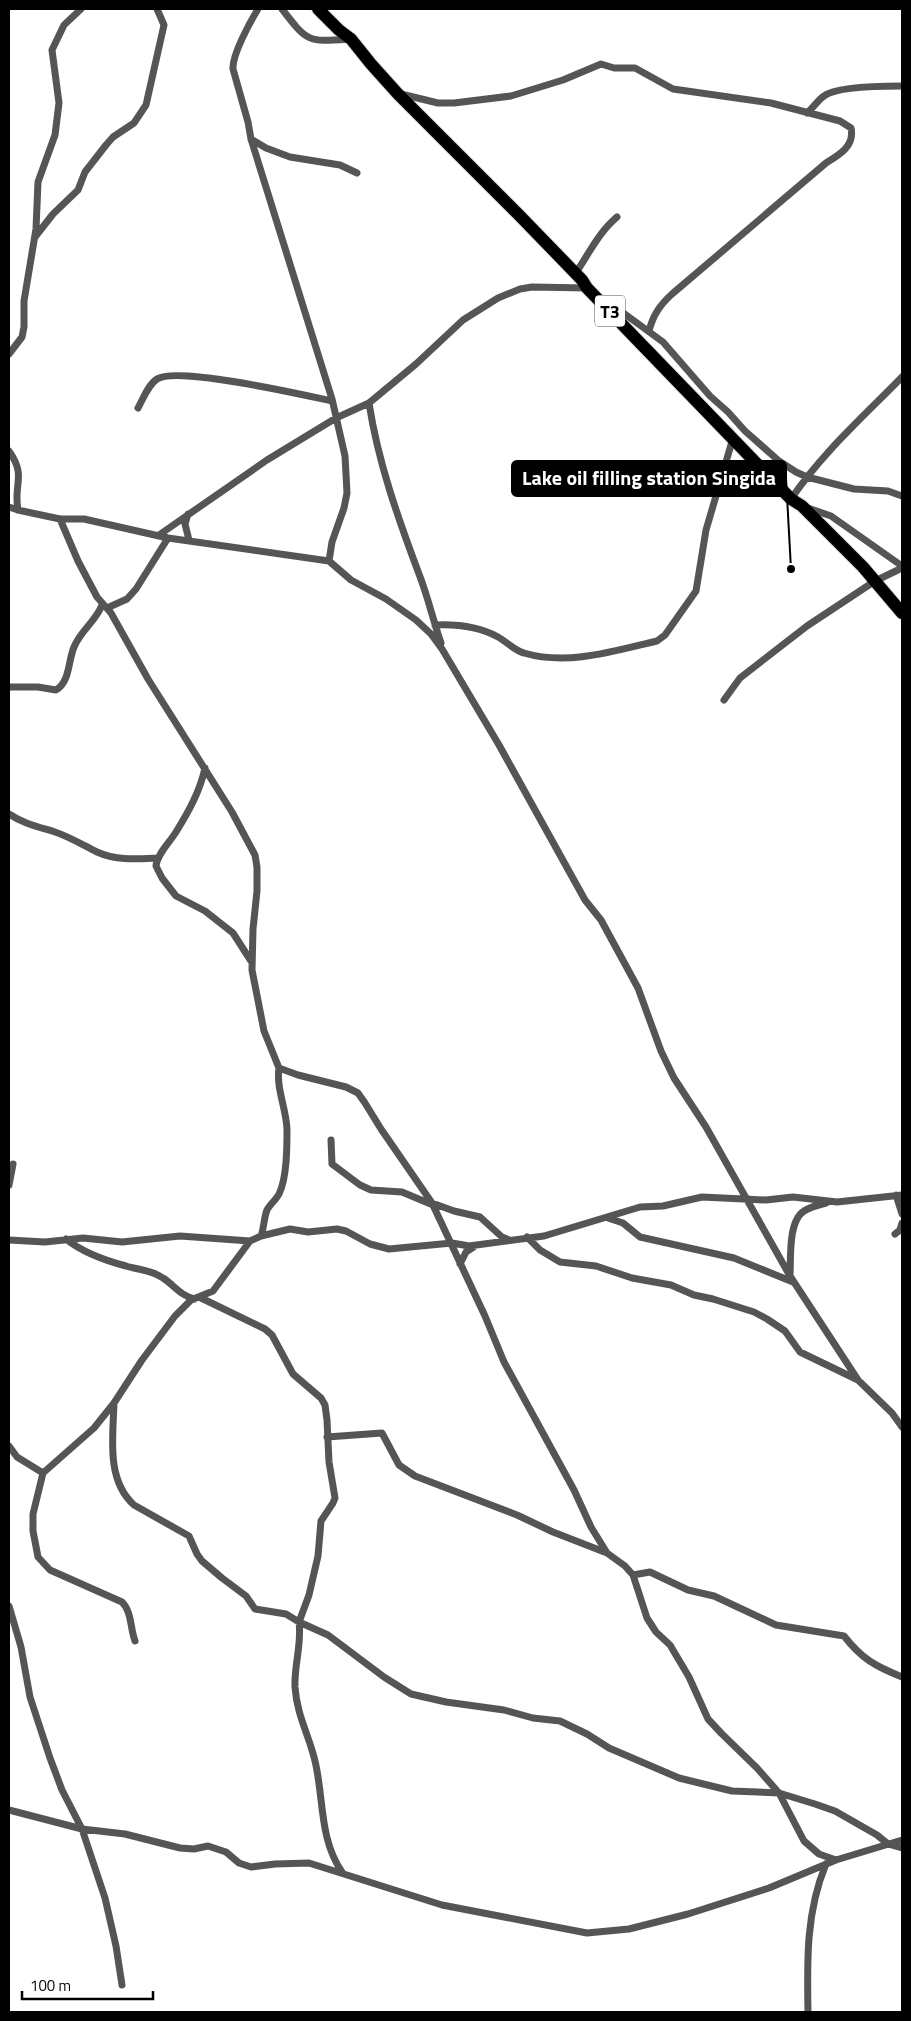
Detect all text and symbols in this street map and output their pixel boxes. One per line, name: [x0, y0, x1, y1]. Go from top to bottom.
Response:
road number: T3: [595, 296, 625, 326]
callout: Lake oil filling station Singida: [512, 461, 786, 496]
text: Lake oil filling station Singida: [522, 462, 776, 493]
scale bar: [22, 1968, 154, 2000]
text: 100 m: [30, 1974, 71, 1997]

